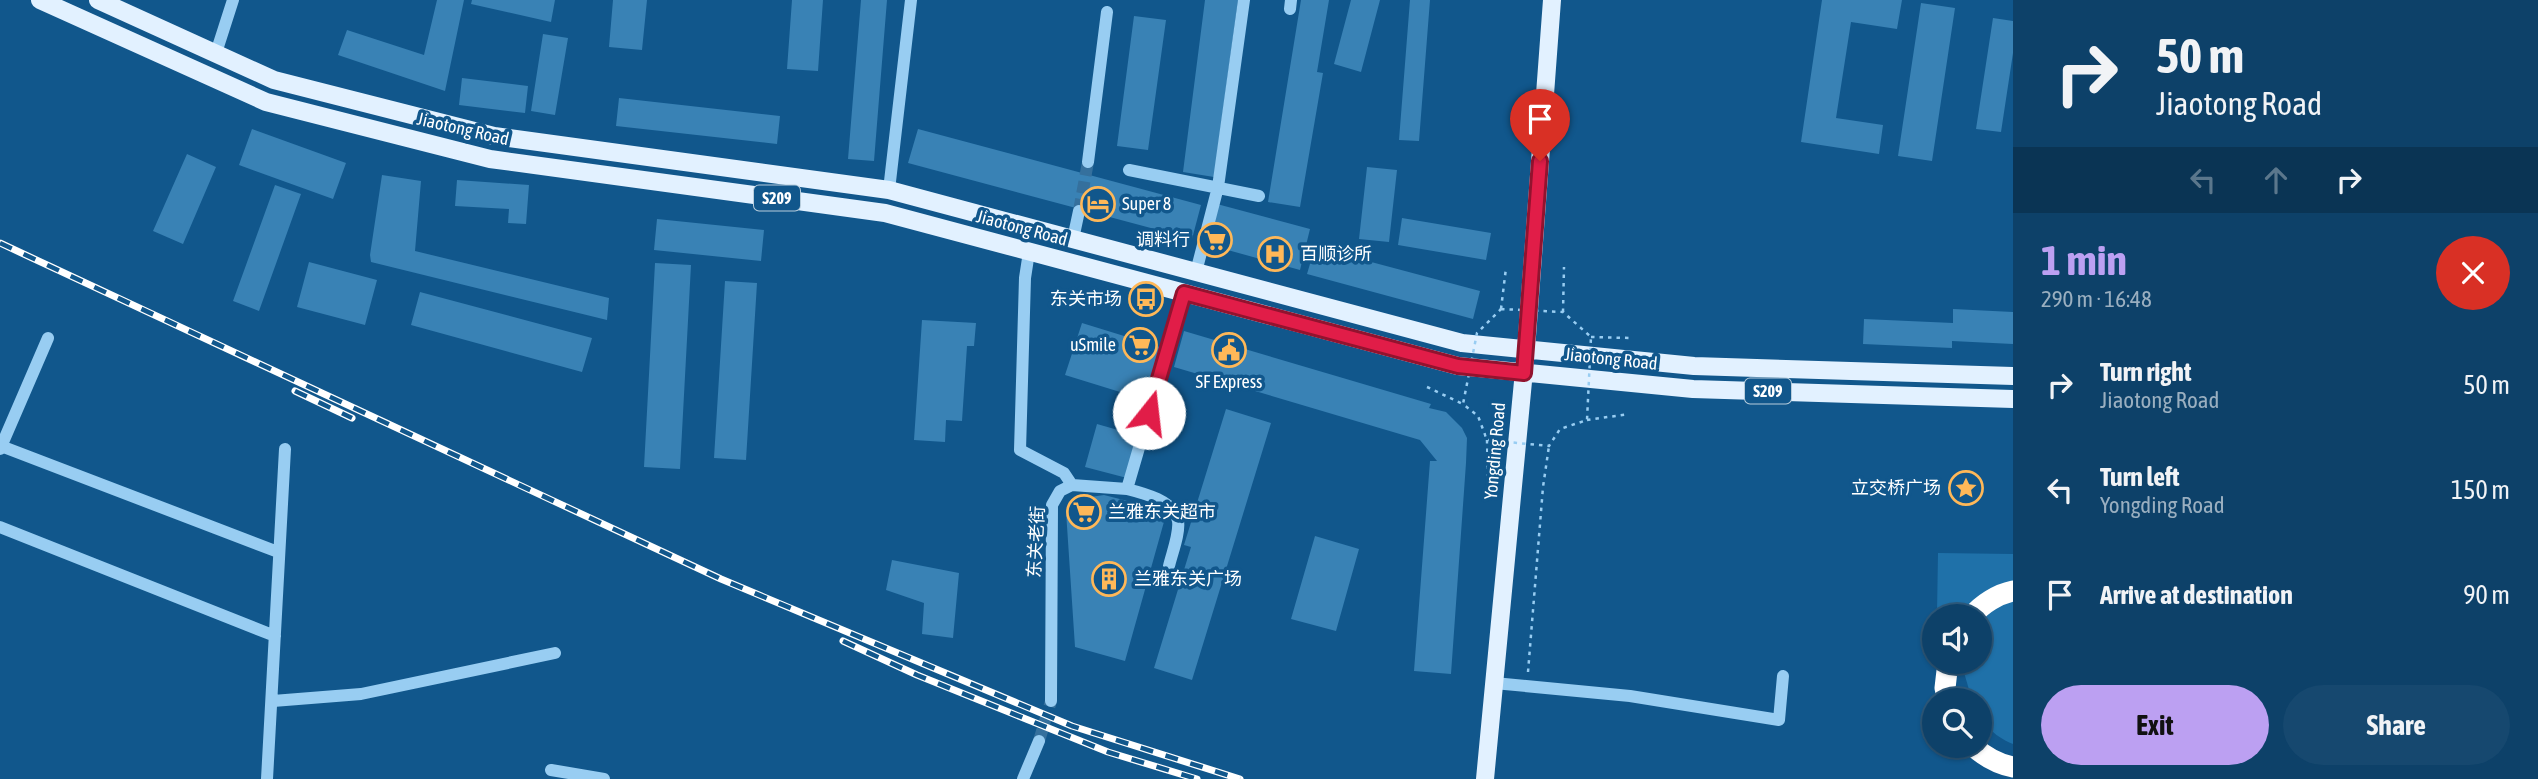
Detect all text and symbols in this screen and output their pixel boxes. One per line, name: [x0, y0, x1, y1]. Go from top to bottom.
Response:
text: 50 m: [2156, 27, 2244, 83]
icon: right: [2041, 28, 2132, 119]
text: Jiaotong Road: [2156, 85, 2322, 122]
pin: [1510, 89, 1570, 161]
icon: arrive: [1521, 100, 1559, 138]
street label: Jiaotong Road: [415, 108, 511, 149]
icon: left: [2184, 161, 2222, 199]
icon: ahead: [2257, 161, 2295, 199]
icon: right: [2330, 161, 2368, 199]
hotel icon: Super 8: [1079, 185, 1117, 223]
road number: S209: [754, 186, 800, 210]
place label: Super 8: [1122, 193, 1171, 214]
street label: Jiaotong Road: [974, 205, 1070, 250]
supermarket icon: 调料行: [1196, 221, 1234, 259]
place label: 调料行: [1136, 229, 1190, 250]
hospital icon: 百顺诊所: [1256, 235, 1294, 273]
text: 1 min: [2041, 236, 2127, 284]
button: close: [2436, 236, 2510, 310]
place label: 百顺诊所: [1300, 243, 1372, 264]
bus stop icon: 东关市场: [1127, 280, 1165, 318]
text: 290 m · 16:48: [2041, 286, 2152, 312]
place label: 东关市场: [1050, 288, 1122, 309]
supermarket icon: uSmile: [1121, 326, 1159, 364]
public building icon: SF Express: [1210, 331, 1248, 369]
place label: uSmile: [1070, 334, 1116, 355]
street label: Jiaotong Road: [1563, 343, 1659, 374]
text: Turn right: [2100, 357, 2191, 387]
icon: right: [2041, 366, 2079, 404]
text: 50 m: [2463, 370, 2510, 400]
place label: SF Express: [1196, 371, 1262, 392]
position arrow: [1112, 376, 1186, 450]
road number: S209: [1745, 378, 1791, 404]
text: Jiaotong Road: [2100, 387, 2219, 413]
street label: Yongding Road: [1480, 401, 1509, 500]
text: Turn left: [2100, 462, 2180, 492]
place icon: 立交桥广场: [1947, 469, 1985, 507]
icon: left: [2041, 471, 2079, 509]
text: 150 m: [2451, 475, 2510, 505]
place label: 立交桥广场: [1851, 477, 1941, 498]
text: Yongding Road: [2100, 492, 2225, 518]
supermarket icon: 兰雅东关超市: [1065, 493, 1103, 531]
place label: 兰雅东关超市: [1108, 501, 1216, 522]
street label: 东关老街: [1023, 505, 1048, 578]
building icon: 兰雅东关广场: [1090, 560, 1128, 598]
place label: 兰雅东关广场: [1134, 568, 1242, 589]
icon: arrive: [2041, 576, 2079, 614]
text: Arrive at destination: [2100, 580, 2293, 610]
text: 90 m: [2463, 580, 2510, 610]
map controls: [1922, 604, 1992, 758]
button: sound: [1922, 604, 1992, 674]
button: Exit: [2041, 685, 2269, 765]
button: Share: [2283, 685, 2510, 765]
button: search: [1922, 688, 1992, 758]

